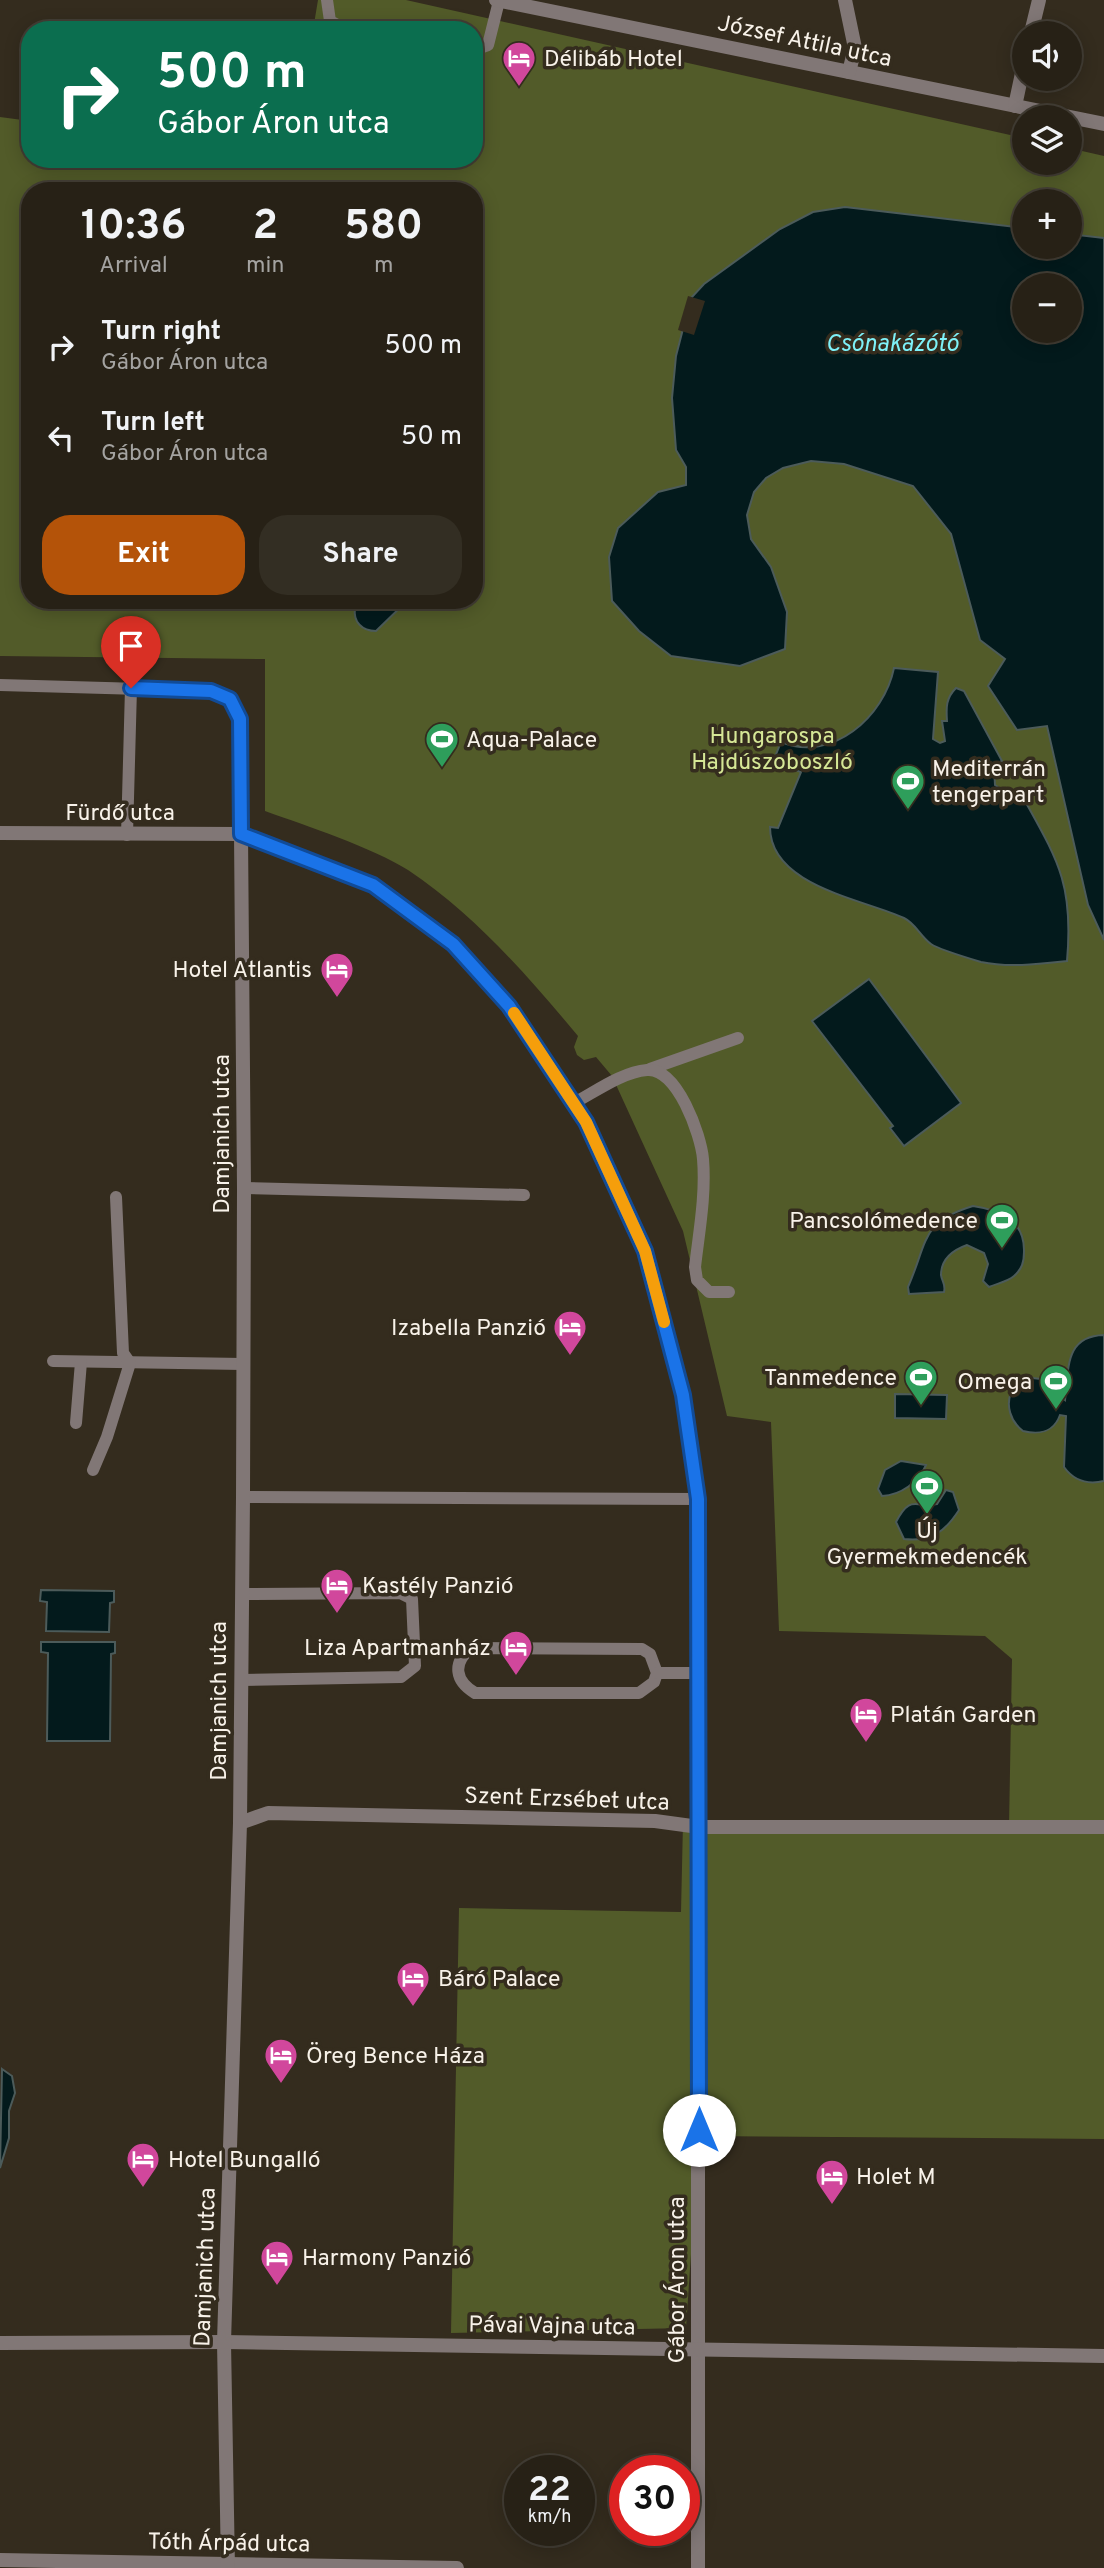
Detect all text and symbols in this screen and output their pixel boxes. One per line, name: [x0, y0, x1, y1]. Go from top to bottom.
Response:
street label: József Attila utca: [715, 10, 894, 75]
map controls: [1012, 21, 1082, 343]
button: sound: [1012, 21, 1082, 91]
hotel icon: Délibáb Hotel: [500, 39, 538, 88]
text: 500 m: [157, 44, 307, 106]
place label: Délibáb Hotel: [544, 46, 683, 75]
icon: right: [42, 49, 133, 140]
text: Gábor Áron utca: [157, 105, 390, 145]
button: layers: [1012, 105, 1082, 175]
button: +: [1012, 189, 1082, 259]
text: 10:36: [81, 201, 186, 254]
text: 2: [252, 201, 278, 254]
text: 580: [344, 201, 423, 254]
text: Arrival: [99, 252, 168, 281]
text: min: [246, 252, 284, 281]
text: m: [374, 252, 393, 281]
button: −: [1012, 273, 1082, 343]
text: Turn right: [101, 316, 221, 349]
icon: right: [42, 328, 80, 366]
text: 500 m: [385, 330, 462, 363]
water label: Csónakázótó: [826, 330, 960, 360]
text: Gábor Áron utca: [101, 349, 268, 378]
text: Turn left: [101, 407, 205, 440]
icon: left: [42, 419, 80, 457]
text: 50 m: [401, 421, 462, 454]
text: Gábor Áron utca: [101, 440, 268, 469]
button: Exit: [42, 515, 245, 595]
button: Share: [259, 515, 462, 595]
pin: [101, 616, 161, 688]
icon: arrive: [112, 627, 150, 665]
sports icon: Aqua-Palace: [423, 720, 461, 769]
park label: Hungarospa Hajdúszoboszló: [691, 723, 853, 778]
place label: Aqua-Palace: [466, 727, 597, 756]
place label: Mediterrán tengerpart: [932, 756, 1046, 811]
sports icon: Mediterrán tengerpart: [889, 762, 927, 811]
street label: Fürdő utca: [65, 800, 175, 829]
hotel icon: Hotel Atlantis: [318, 950, 356, 999]
place label: Hotel Atlantis: [172, 957, 312, 986]
street label: Damjanich utca: [209, 1054, 238, 1214]
sports icon: Pancsolómedence: [983, 1201, 1021, 1250]
place label: Pancsolómedence: [789, 1208, 978, 1237]
hotel icon: Izabella Panzió: [551, 1308, 589, 1357]
place label: Izabella Panzió: [391, 1315, 546, 1344]
sports icon: Tanmedence: [902, 1358, 940, 1407]
sports icon: Omega: [1037, 1362, 1075, 1411]
place label: Tanmedence: [764, 1365, 897, 1394]
place label: Omega: [957, 1369, 1032, 1398]
sports icon: Új Gyermekmedencék: [908, 1467, 946, 1516]
place label: Új Gyermekmedencék: [826, 1516, 1028, 1573]
hotel icon: Kastély Panzió: [318, 1566, 356, 1615]
place label: Kastély Panzió: [362, 1573, 514, 1602]
street label: Damjanich utca: [206, 1621, 235, 1781]
hotel icon: Liza Apartmanház: [497, 1628, 535, 1677]
place label: Liza Apartmanház: [304, 1635, 491, 1664]
hotel icon: Platán Garden: [847, 1695, 885, 1744]
place label: Platán Garden: [890, 1702, 1037, 1731]
street label: Szent Erzsébet utca: [464, 1782, 670, 1819]
hotel icon: Báró Palace: [394, 1959, 432, 2008]
place label: Báró Palace: [438, 1966, 560, 1995]
hotel icon: Öreg Bence Háza: [262, 2036, 300, 2085]
place label: Öreg Bence Háza: [306, 2042, 485, 2072]
position arrow: [662, 2093, 736, 2167]
hotel icon: Hotel Bungalló: [124, 2140, 162, 2189]
place label: Hotel Bungalló: [168, 2147, 321, 2176]
hotel icon: Holet M: [813, 2157, 851, 2206]
place label: Holet M: [856, 2164, 936, 2193]
street label: Damjanich utca: [189, 2187, 224, 2347]
street label: Gábor Áron utca: [663, 2196, 693, 2364]
hotel icon: Harmony Panzió: [258, 2238, 296, 2287]
place label: Harmony Panzió: [302, 2245, 471, 2274]
street label: Pávai Vajna utca: [468, 2312, 636, 2343]
speed limit sign: 30: [609, 2455, 700, 2546]
text: 22: [528, 2469, 571, 2513]
text: km/h: [528, 2506, 571, 2529]
street label: Tóth Árpád utca: [147, 2528, 310, 2560]

